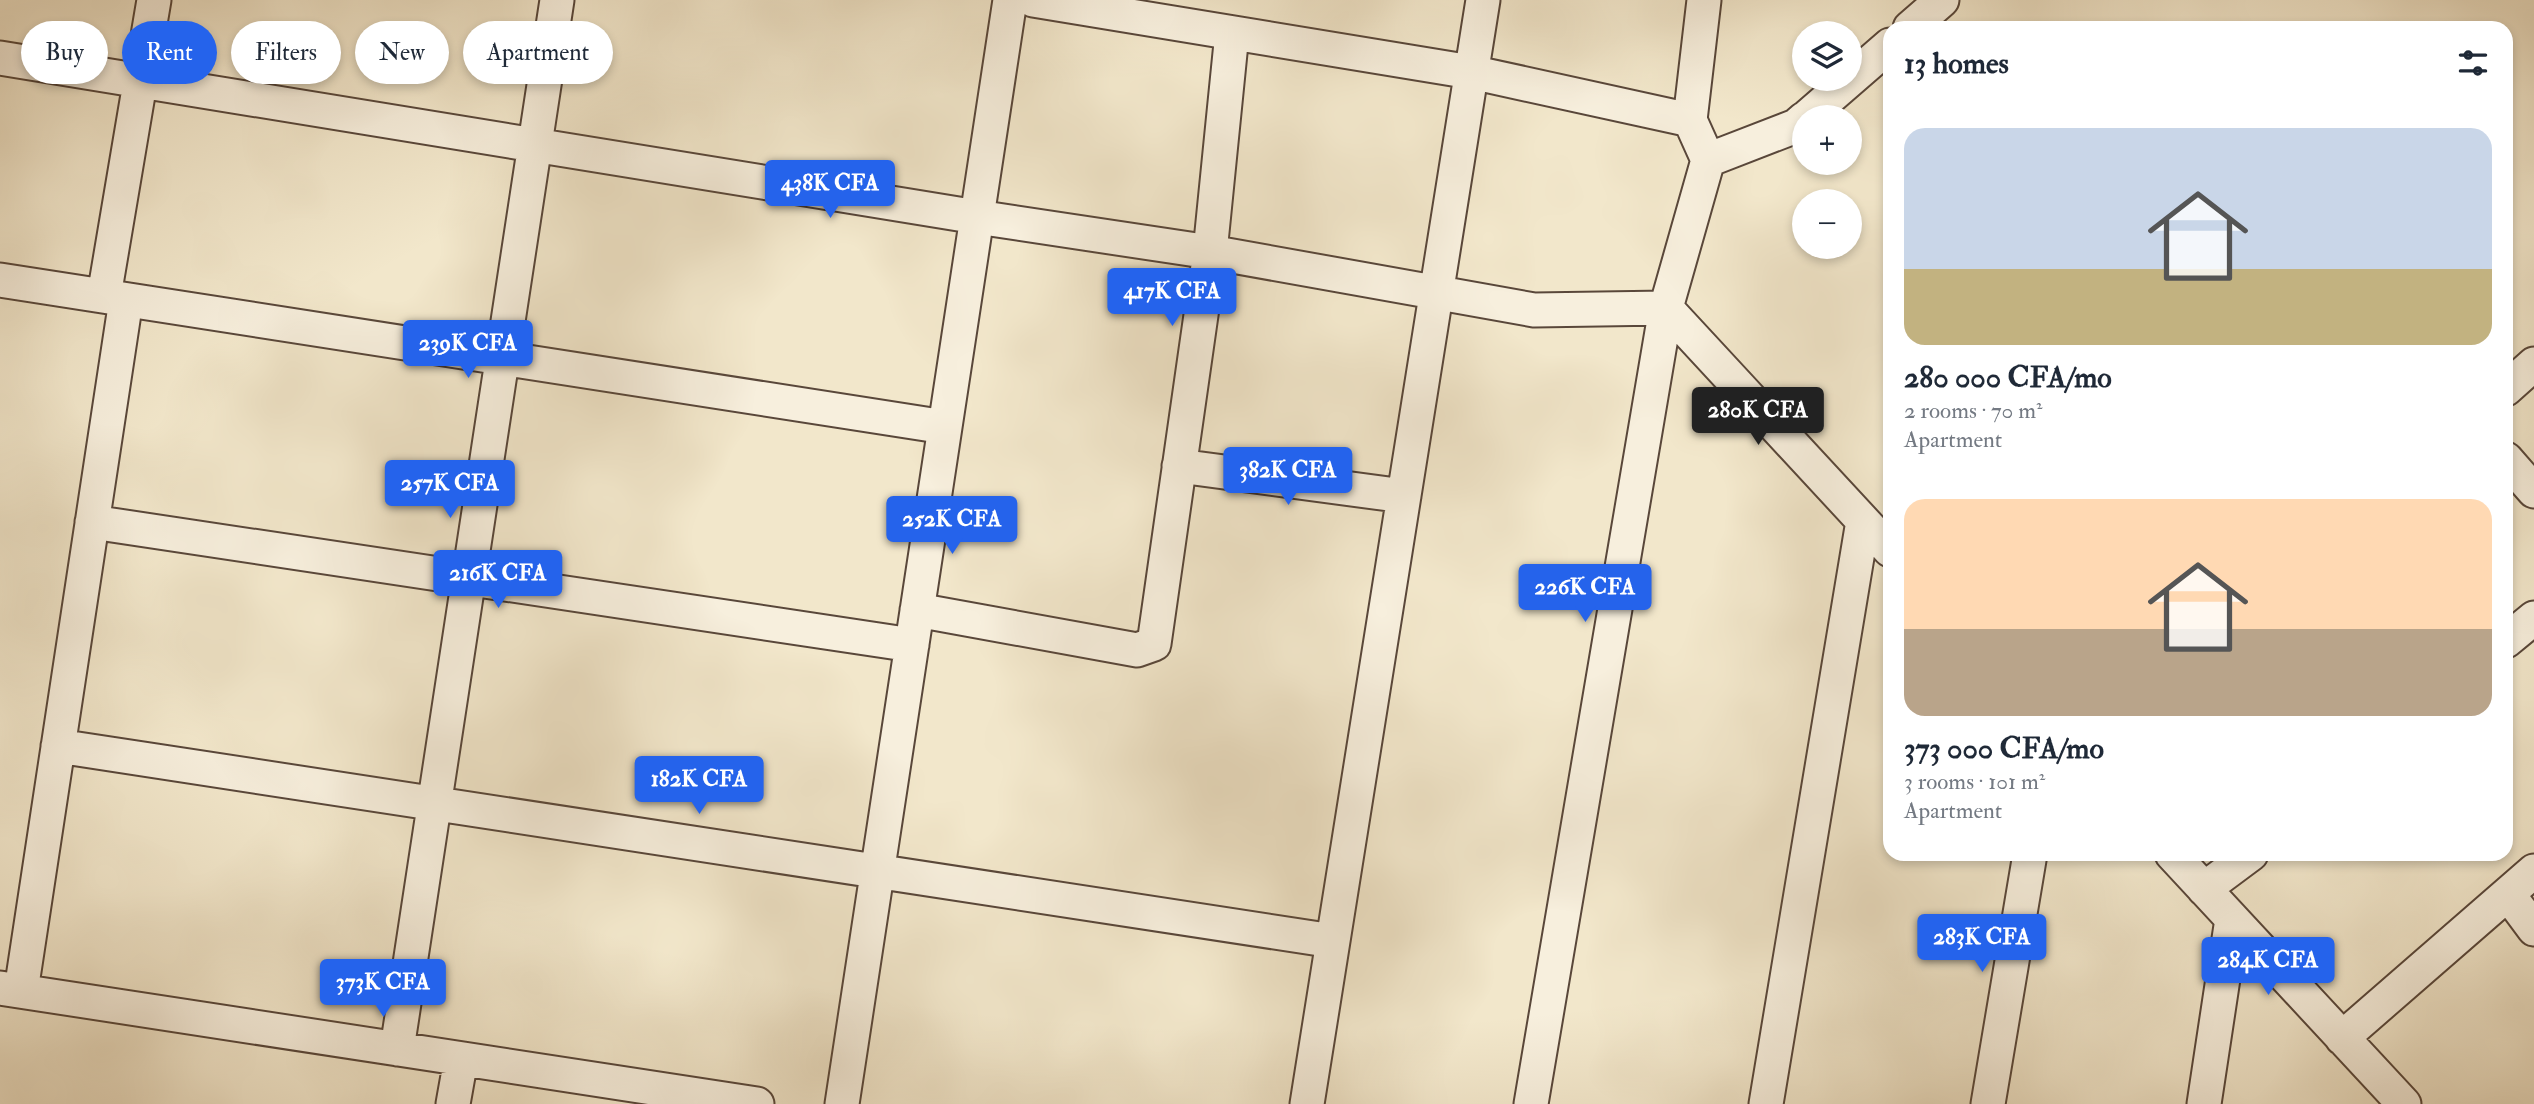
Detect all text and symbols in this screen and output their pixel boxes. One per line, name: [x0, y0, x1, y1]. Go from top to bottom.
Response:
chip: Buy: [21, 21, 108, 84]
chip: Rent: [122, 21, 217, 84]
chip: Filters: [231, 21, 341, 84]
chip: New: [355, 21, 449, 84]
chip: Apartment: [463, 21, 613, 84]
map controls: [1792, 21, 1862, 259]
button: layers: [1792, 21, 1862, 91]
icon: filters: [2454, 44, 2492, 82]
text: 13 homes: [1904, 45, 2009, 82]
button: +: [1792, 105, 1862, 175]
pin: 438K CFA: [758, 160, 902, 220]
text: 438K CFA: [781, 168, 879, 197]
icon: home: [2135, 173, 2261, 299]
button: −: [1792, 189, 1862, 259]
pin: 417K CFA: [1100, 268, 1244, 328]
text: 417K CFA: [1123, 276, 1221, 305]
pin: 239K CFA: [396, 320, 540, 380]
text: 239K CFA: [419, 328, 517, 357]
text: 280 000 CFA/mo: [1904, 359, 2112, 396]
pin: 280K CFA: [1686, 388, 1830, 447]
text: 280K CFA: [1708, 395, 1808, 424]
text: 2 rooms · 70 m²: [1904, 396, 2043, 425]
text: Apartment: [1904, 425, 2002, 454]
pin: 382K CFA: [1216, 448, 1360, 507]
text: 382K CFA: [1239, 455, 1337, 484]
pin: 257K CFA: [378, 461, 522, 520]
text: 257K CFA: [401, 468, 499, 497]
pin: 252K CFA: [880, 496, 1024, 556]
text: 252K CFA: [902, 504, 1002, 533]
icon: home: [2135, 544, 2261, 670]
pin: 216K CFA: [426, 550, 570, 610]
text: 216K CFA: [449, 558, 547, 587]
pin: 226K CFA: [1513, 564, 1657, 624]
text: 226K CFA: [1535, 572, 1635, 601]
text: 373 000 CFA/mo: [1904, 730, 2104, 767]
pin: 182K CFA: [627, 756, 771, 816]
text: 182K CFA: [651, 764, 747, 793]
text: 3 rooms · 101 m²: [1904, 767, 2045, 796]
text: Apartment: [1904, 796, 2002, 825]
pin: 283K CFA: [1910, 914, 2054, 974]
text: 283K CFA: [1933, 922, 2031, 951]
pin: 284K CFA: [2196, 937, 2340, 997]
text: 284K CFA: [2218, 945, 2318, 974]
pin: 373K CFA: [311, 960, 455, 1019]
text: 373K CFA: [336, 967, 430, 996]

